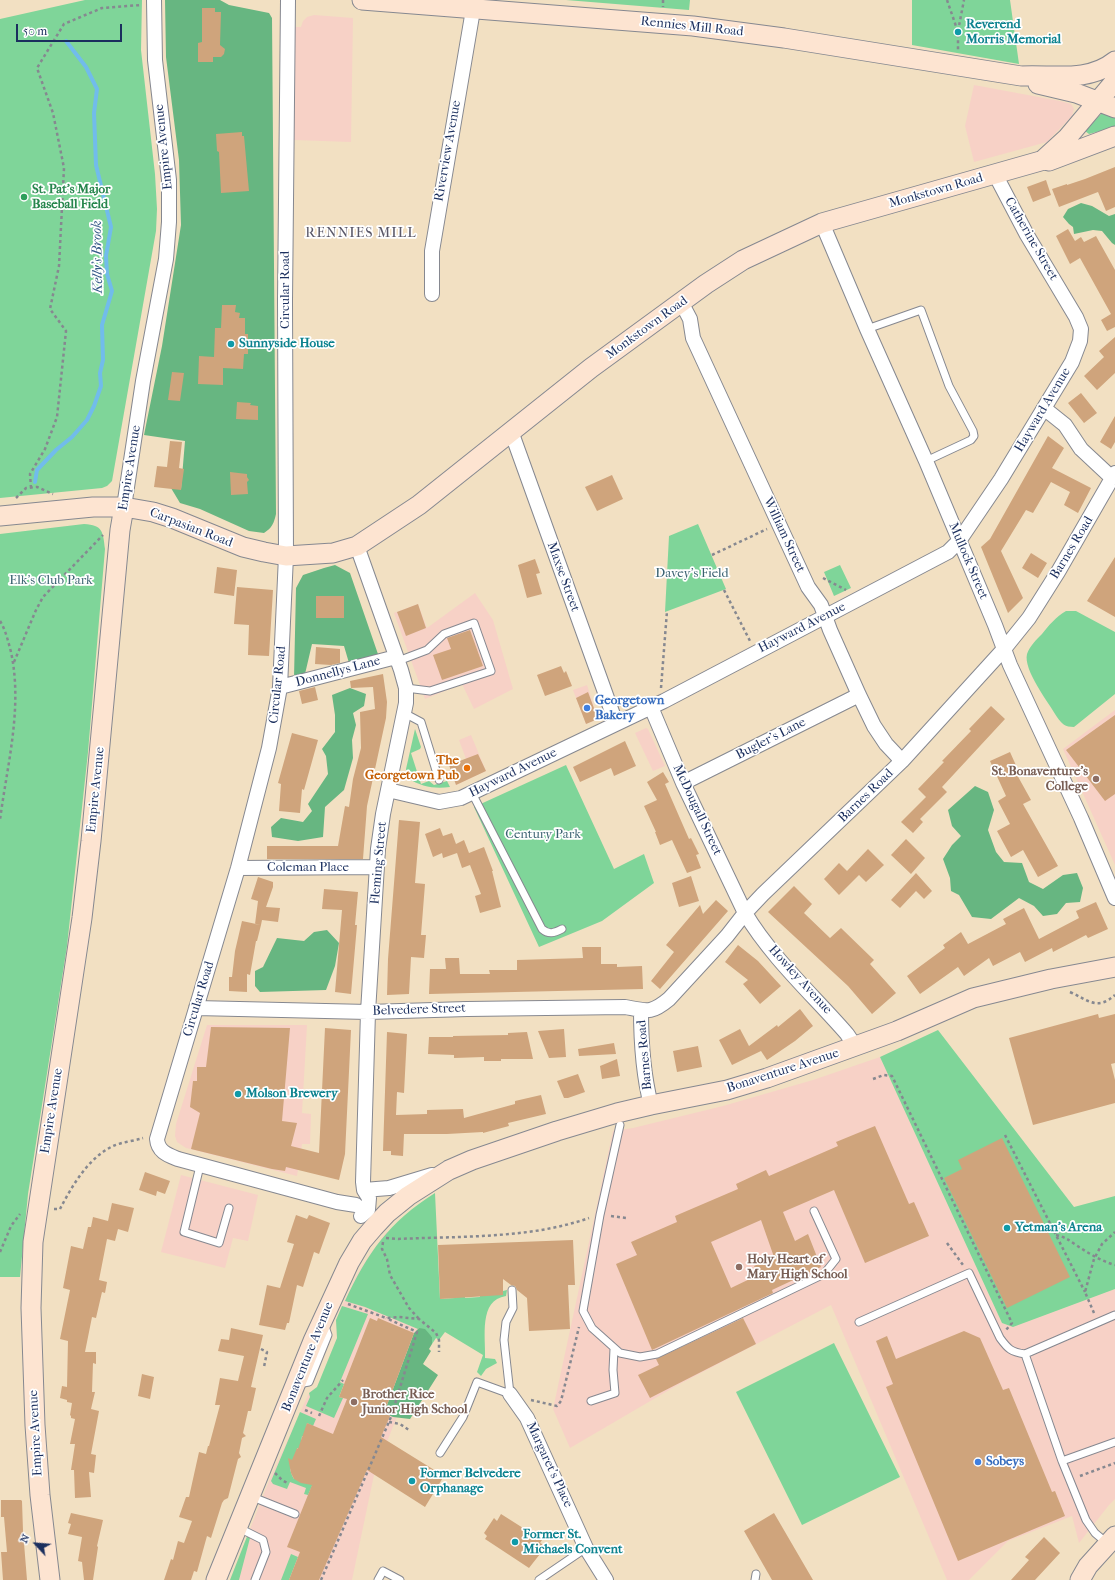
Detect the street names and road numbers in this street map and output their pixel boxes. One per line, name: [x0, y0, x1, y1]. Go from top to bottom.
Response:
street label: Rennies Mill Road: [640, 14, 744, 40]
street label: Riverview Avenue: [431, 99, 465, 203]
street label: Empire Avenue: [152, 103, 176, 191]
street label: Monkstown Road: [887, 170, 985, 212]
street label: Catherine Street: [1001, 195, 1061, 283]
street label: Circular Road: [278, 251, 294, 329]
street label: Monkstown Road: [603, 293, 691, 363]
street label: Hayward Avenue: [1012, 365, 1074, 455]
street label: Empire Avenue: [116, 424, 144, 512]
street label: William Street: [760, 495, 808, 575]
street label: Carpasian Road: [147, 505, 235, 551]
street label: Barnes Road: [1047, 514, 1097, 582]
street label: Mullock Street: [945, 520, 991, 602]
street label: Maxse Street: [543, 540, 583, 614]
street label: Hayward Avenue: [756, 599, 848, 657]
street label: Circular Road: [266, 645, 290, 725]
street label: Donnellys Lane: [294, 653, 382, 691]
street label: Bugler's Lane: [733, 715, 809, 763]
street label: Hayward Avenue: [467, 745, 559, 801]
street label: Empire Avenue: [84, 746, 108, 834]
street label: McDougall Street: [669, 762, 725, 858]
street label: Barnes Road: [835, 766, 897, 826]
street label: Fleming Street: [368, 821, 390, 905]
street label: Coleman Place: [267, 860, 349, 876]
street label: Howley Avenue: [765, 942, 835, 1018]
street label: Circular Road: [180, 959, 218, 1039]
street label: Belvedere Street: [372, 1001, 466, 1019]
street label: Barnes Road: [634, 1019, 656, 1091]
street label: Bonaventure Avenue: [725, 1045, 841, 1097]
street label: Empire Avenue: [38, 1067, 66, 1155]
street label: Bonaventure Avenue: [279, 1300, 337, 1414]
street label: Empire Avenue: [26, 1390, 46, 1476]
street label: Margaret's Place: [522, 1420, 576, 1510]

